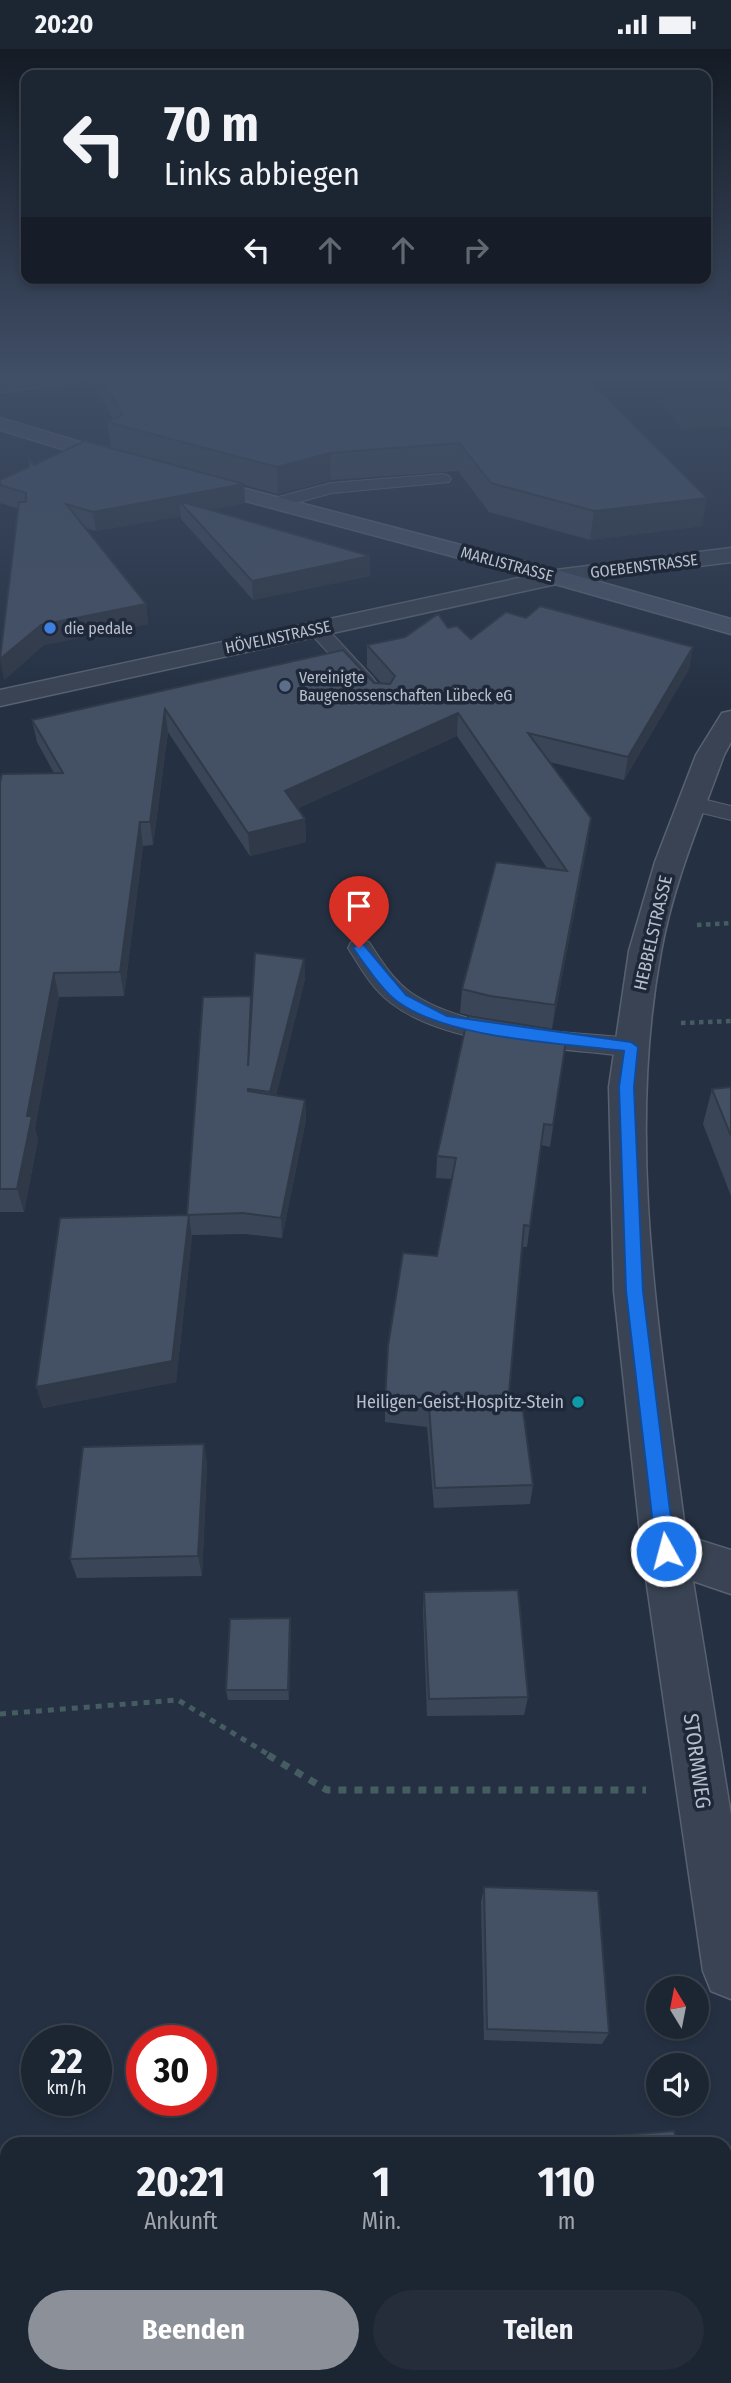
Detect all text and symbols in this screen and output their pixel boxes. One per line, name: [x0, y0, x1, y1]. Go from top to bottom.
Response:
text: 20:20: [35, 9, 93, 40]
text: 70 m: [164, 95, 259, 154]
icon: left: [49, 98, 140, 189]
text: Links abbiegen: [164, 155, 360, 193]
icon: left: [238, 231, 276, 269]
icon: ahead: [311, 231, 349, 269]
icon: ahead: [384, 231, 422, 269]
icon: right: [457, 231, 495, 269]
street label: MARLISTRASSE: [459, 543, 555, 585]
street label: GOEBENSTRASSE: [589, 550, 699, 582]
street label: HÖVELNSTRASSE: [223, 617, 333, 657]
place label: die pedale: [64, 619, 133, 638]
marker: die pedale: [42, 620, 58, 636]
place label: Vereinigte Baugenossenschaften Lübeck eG: [299, 668, 513, 705]
marker: Vereinigte Baugenossenschaften Lübeck eG: [277, 678, 293, 694]
street label: HEBBELSTRASSE: [629, 873, 677, 993]
pin: [329, 876, 389, 948]
icon: arrive: [340, 887, 378, 925]
place label: Heiligen-Geist-Hospitz-Stein: [356, 1391, 564, 1413]
marker: Heiligen-Geist-Hospitz-Stein: [570, 1394, 586, 1410]
position arrow: [629, 1514, 703, 1588]
street label: STORMWEG: [677, 1712, 717, 1810]
north arrow: [646, 1976, 709, 2039]
map controls: [646, 1976, 709, 2116]
speed limit sign: 30: [126, 2025, 217, 2116]
text: 22: [50, 2040, 83, 2082]
button: sound: [646, 2053, 709, 2116]
text: km/h: [46, 2077, 87, 2099]
text: 20:21: [137, 2157, 225, 2207]
text: 1: [373, 2157, 390, 2207]
text: 110: [538, 2157, 595, 2207]
text: Ankunft: [144, 2207, 218, 2235]
text: Min.: [362, 2207, 401, 2235]
text: m: [558, 2207, 575, 2235]
button: Beenden: [28, 2290, 359, 2370]
button: Teilen: [373, 2290, 704, 2370]

